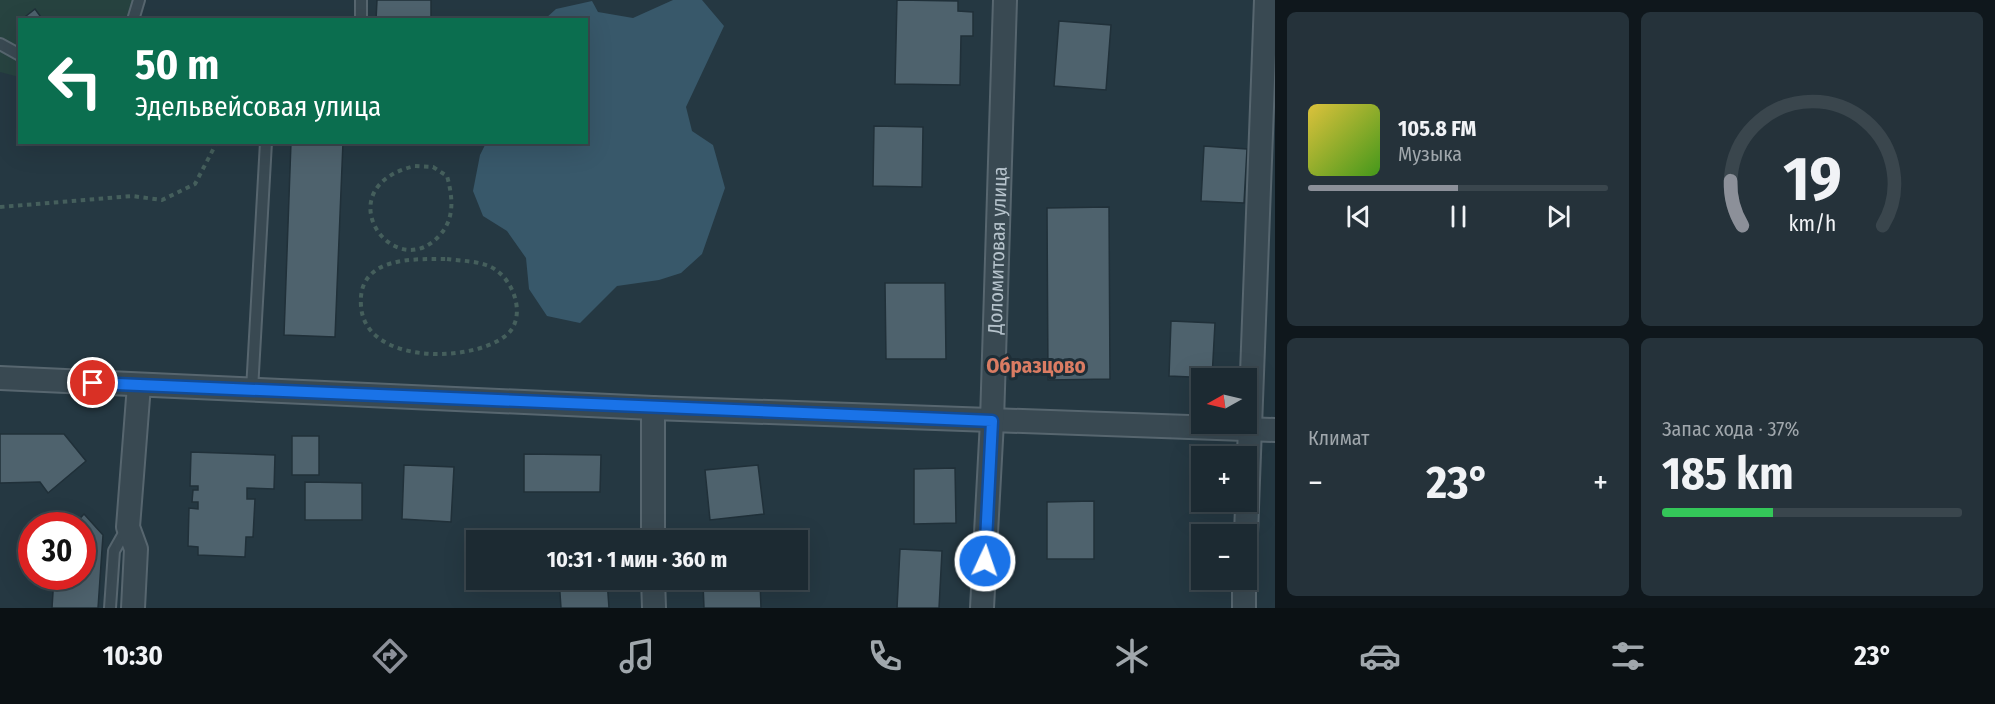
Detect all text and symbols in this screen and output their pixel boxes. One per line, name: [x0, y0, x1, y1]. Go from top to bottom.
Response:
text: 50 m: [135, 40, 219, 90]
icon: left: [36, 42, 114, 120]
text: Эдельвейсовая улица: [135, 91, 381, 123]
text: 105.8 FM: [1398, 115, 1476, 142]
text: Музыка: [1398, 142, 1462, 166]
text: 19: [1783, 142, 1841, 217]
street label: Доломитовая улица: [983, 166, 1012, 336]
icon: previous: [1342, 200, 1375, 233]
icon: pause: [1442, 200, 1475, 233]
icon: next: [1542, 200, 1575, 233]
text: km/h: [1788, 211, 1836, 237]
district label: Образцово: [986, 353, 1086, 379]
pin: [67, 357, 118, 408]
icon: arrive: [76, 366, 109, 399]
north arrow: [1191, 368, 1257, 434]
map controls: [1191, 368, 1257, 590]
text: Запас хода · 37%: [1662, 417, 1800, 441]
text: Климат: [1308, 426, 1369, 450]
button: +: [1191, 446, 1257, 512]
text: 185 km: [1662, 447, 1794, 501]
text: 23°: [1426, 456, 1490, 510]
text: −: [1308, 463, 1323, 503]
text: +: [1593, 463, 1608, 503]
speed limit sign: 30: [18, 512, 96, 590]
button: −: [1191, 524, 1257, 590]
position arrow: [953, 529, 1017, 593]
text: 10:31 · 1 мин · 360 m: [547, 546, 727, 573]
icon: directions: [369, 635, 411, 677]
icon: music: [616, 635, 658, 677]
icon: phone: [864, 635, 906, 677]
icon: climate: [1111, 635, 1153, 677]
icon: car: [1359, 635, 1401, 677]
icon: filters: [1607, 635, 1649, 677]
text: 10:30: [103, 640, 163, 672]
text: 23°: [1854, 640, 1892, 672]

